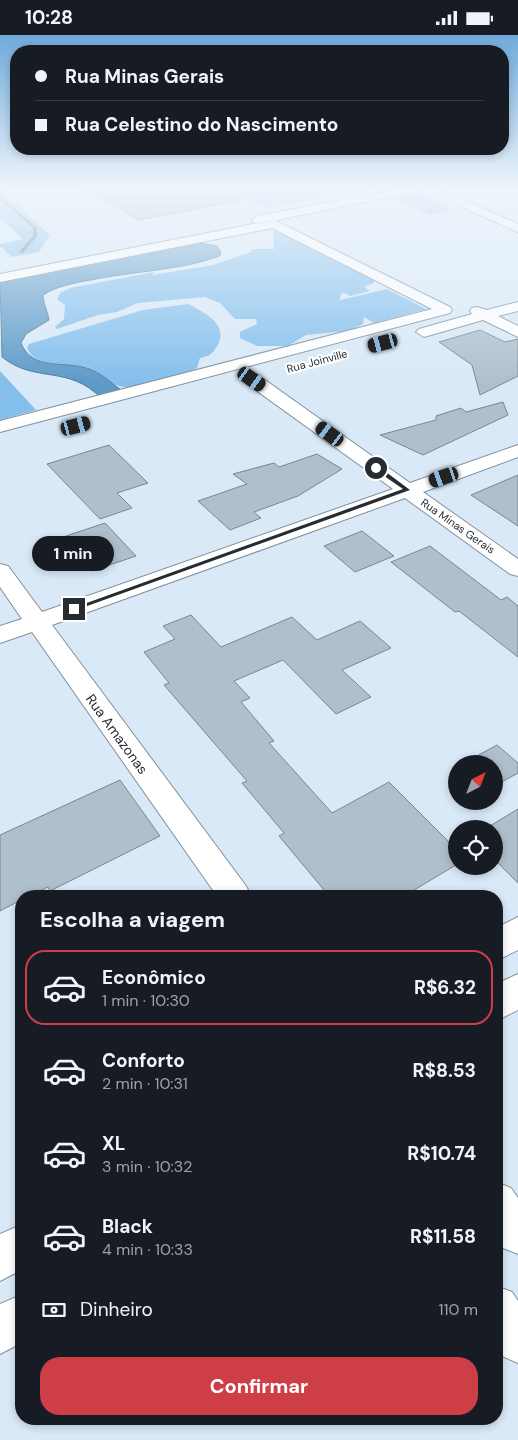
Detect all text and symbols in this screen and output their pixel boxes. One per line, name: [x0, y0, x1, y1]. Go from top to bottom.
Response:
text: 10:28: [25, 5, 73, 30]
text: Rua Minas Gerais: [65, 64, 224, 89]
text: Rua Celestino do Nascimento: [65, 112, 338, 137]
car: [366, 332, 399, 354]
street label: Rua Joinville: [285, 346, 349, 376]
car: [235, 364, 268, 394]
car: [59, 415, 92, 437]
car: [313, 419, 346, 449]
route start: [365, 457, 387, 479]
car: [427, 465, 460, 489]
street label: Rua Minas Gerais: [418, 495, 498, 557]
callout: 1 min: [33, 537, 115, 571]
text: 1 min: [54, 543, 92, 564]
route end: [63, 598, 85, 620]
street label: Rua Amazonas: [82, 690, 152, 778]
north arrow: [448, 755, 502, 810]
map controls: [448, 755, 503, 875]
button: locate: [448, 820, 503, 875]
text: Escolha a viagem: [40, 905, 225, 934]
icon: car: [42, 965, 87, 1010]
text: Econômico: [102, 965, 206, 990]
text: R$6.32: [414, 975, 476, 1000]
text: 1 min · 10:30: [102, 990, 190, 1011]
icon: car: [42, 1048, 87, 1093]
text: Conforto: [102, 1048, 185, 1073]
text: R$8.53: [412, 1058, 476, 1083]
text: 2 min · 10:31: [102, 1073, 188, 1094]
icon: car: [42, 1131, 87, 1176]
text: XL: [102, 1131, 125, 1156]
text: R$10.74: [407, 1141, 476, 1166]
text: 3 min · 10:32: [102, 1156, 193, 1177]
icon: car: [42, 1214, 87, 1259]
text: Black: [102, 1214, 153, 1239]
text: R$11.58: [410, 1224, 476, 1249]
text: 4 min · 10:33: [102, 1239, 193, 1260]
icon: cash: [40, 1296, 68, 1324]
text: Dinheiro: [80, 1297, 153, 1322]
text: 110 m: [439, 1299, 478, 1320]
button: Confirmar: [40, 1357, 478, 1415]

